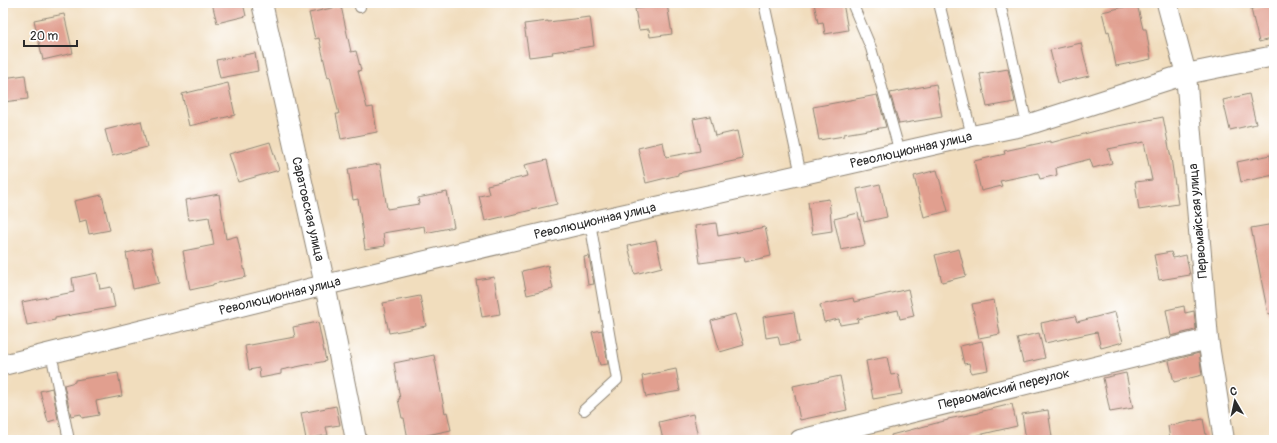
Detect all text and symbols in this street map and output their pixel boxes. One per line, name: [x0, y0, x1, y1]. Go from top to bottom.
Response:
scale bar: [24, 22, 77, 48]
text: 20 m: [30, 29, 59, 44]
street label: Революционная улица: [849, 128, 973, 172]
street label: Саратовская улица: [288, 155, 328, 263]
street label: Первомайская улица: [1185, 163, 1211, 279]
street label: Революционная улица: [533, 199, 657, 243]
street label: Революционная улица: [218, 273, 342, 319]
street label: Первомайский переулок: [937, 365, 1071, 413]
north arrow: [1215, 381, 1255, 421]
text: С: [1229, 385, 1238, 399]

